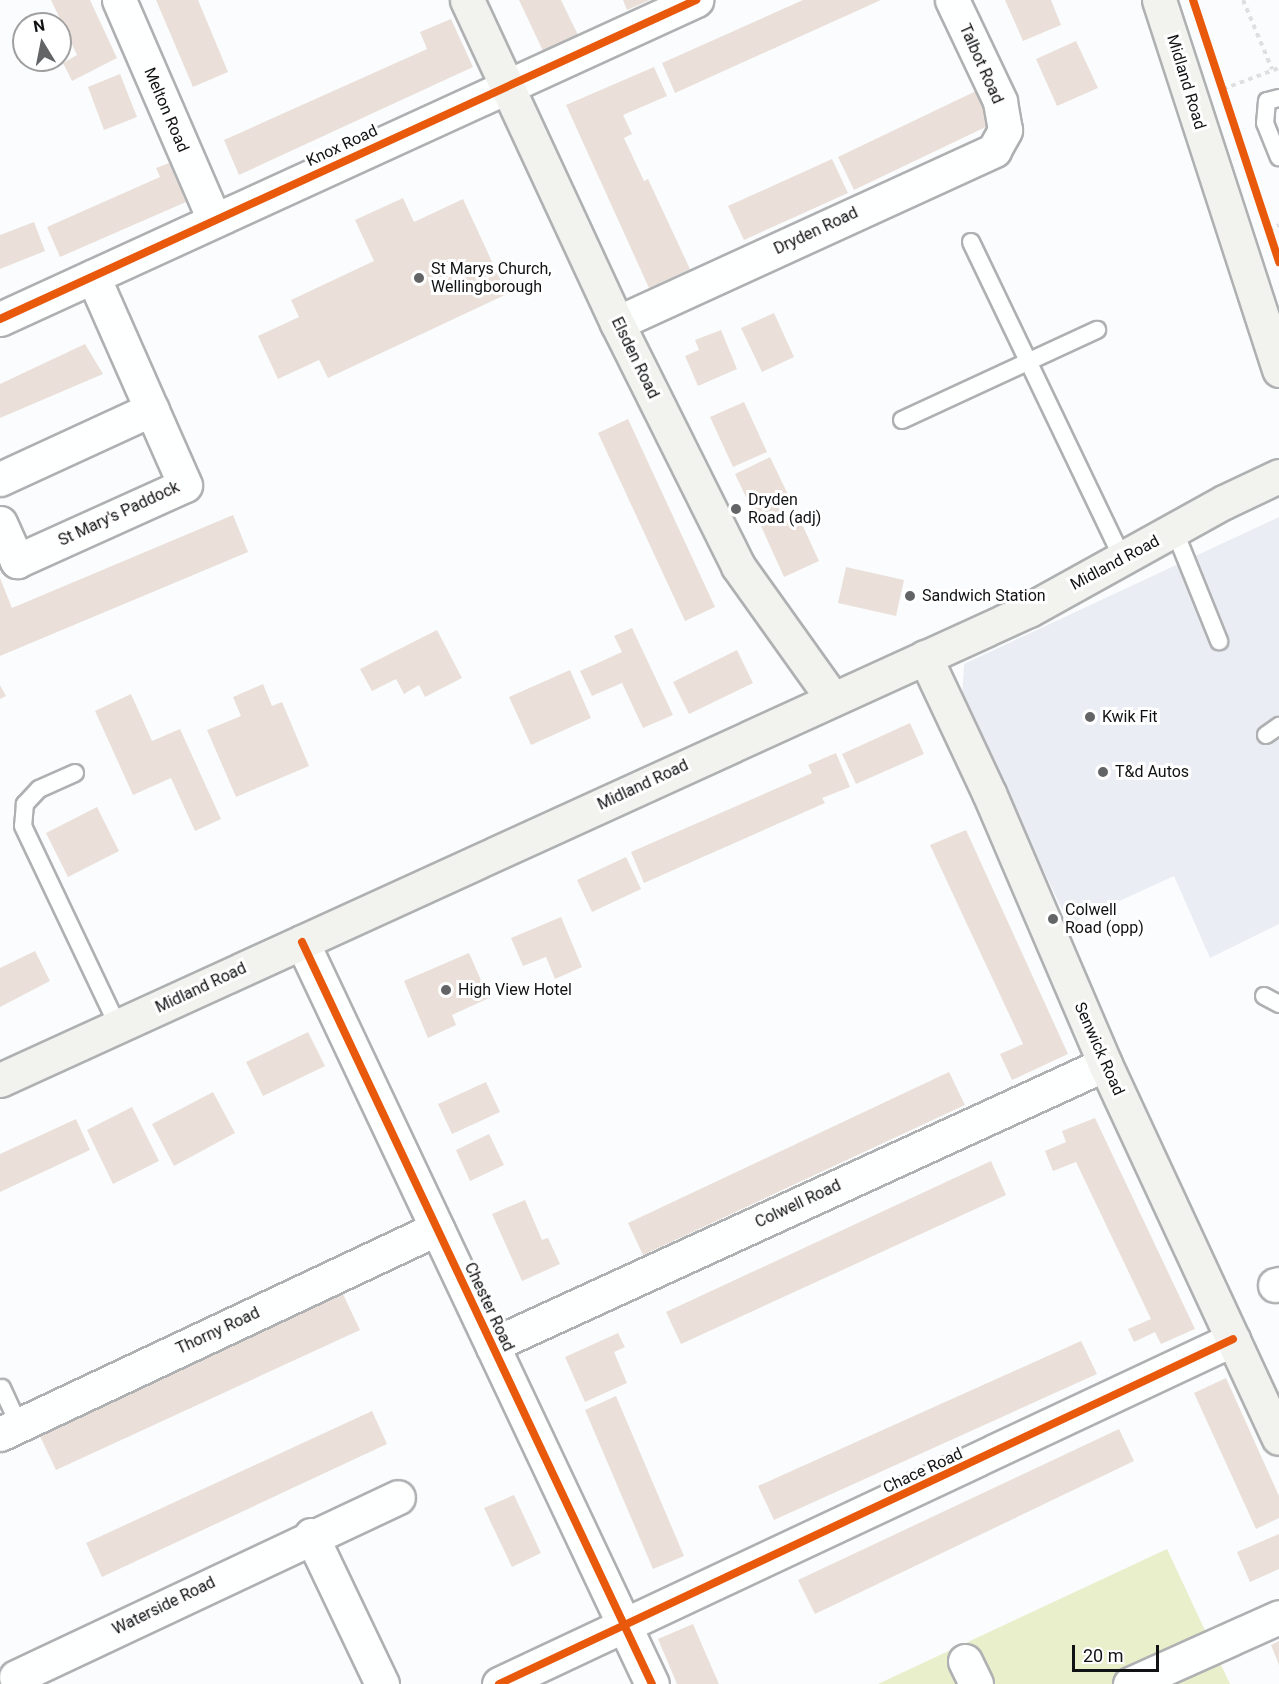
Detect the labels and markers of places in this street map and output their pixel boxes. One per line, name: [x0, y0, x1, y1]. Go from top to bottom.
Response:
place label: St Marys Church, Wellingborough: [431, 259, 551, 297]
marker: St Marys Church, Wellingborough: [412, 271, 426, 285]
place label: Dryden Road (adj): [748, 490, 821, 528]
marker: Dryden Road (adj): [729, 502, 743, 516]
place label: Sandwich Station: [922, 586, 1046, 606]
marker: Sandwich Station: [903, 589, 917, 603]
place label: Kwik Fit: [1102, 707, 1158, 727]
marker: Kwik Fit: [1083, 710, 1097, 724]
place label: T&d Autos: [1115, 762, 1189, 782]
marker: T&d Autos: [1096, 765, 1110, 779]
place label: Colwell Road (opp): [1065, 900, 1144, 938]
marker: Colwell Road (opp): [1046, 912, 1060, 926]
place label: High View Hotel: [458, 980, 572, 1000]
marker: High View Hotel: [439, 983, 453, 997]

